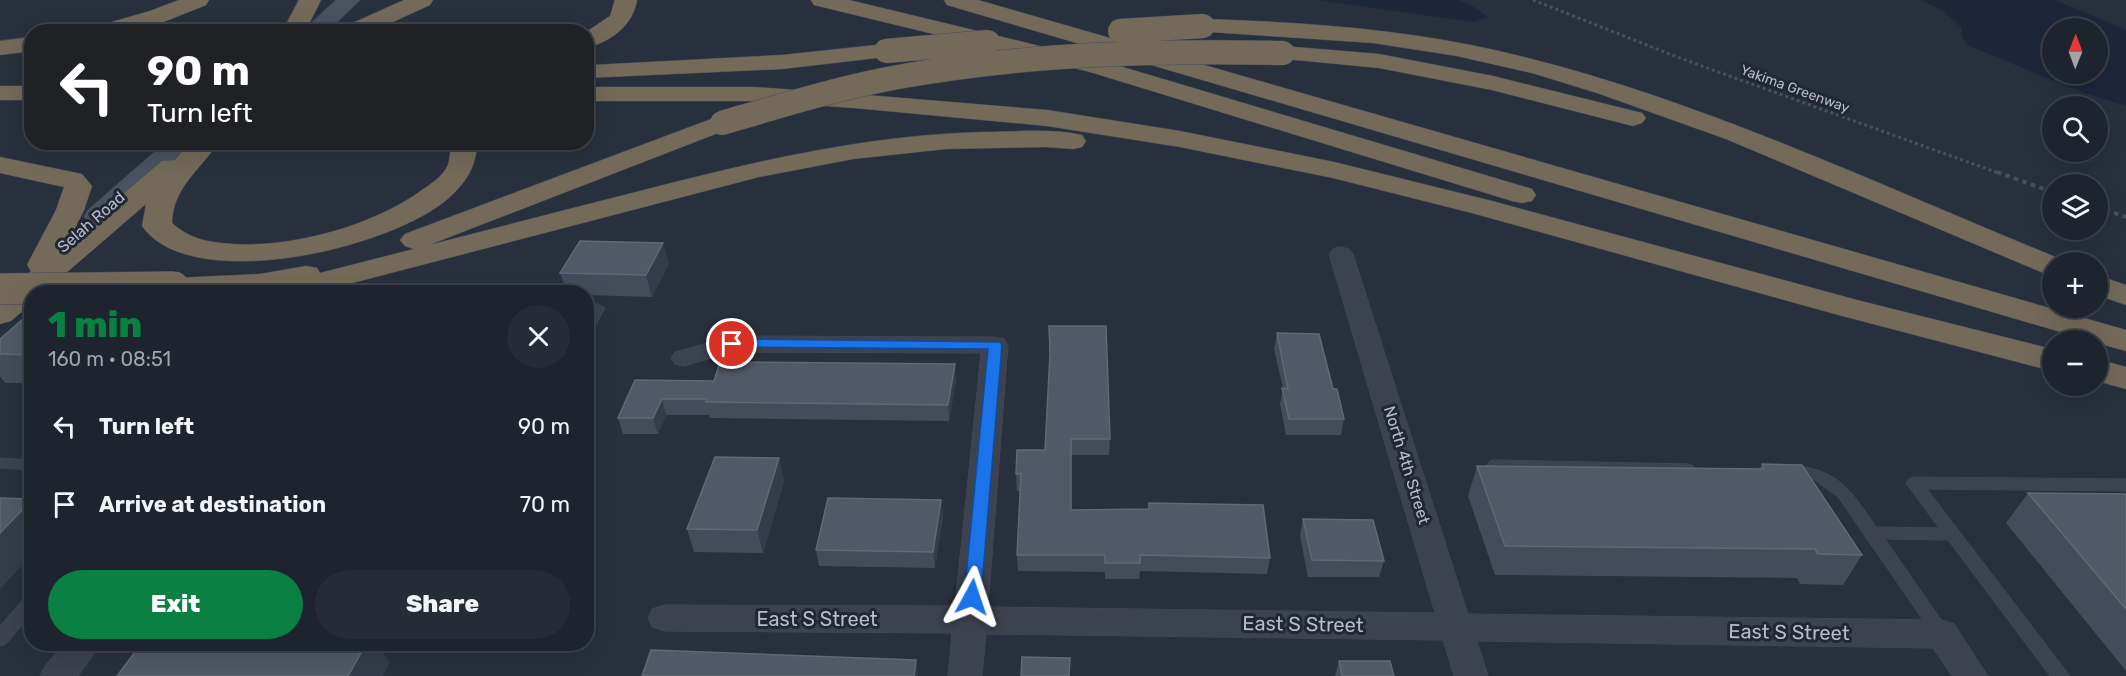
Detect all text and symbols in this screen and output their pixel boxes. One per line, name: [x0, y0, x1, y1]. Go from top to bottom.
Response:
north arrow: [2042, 18, 2108, 84]
map controls: [2042, 18, 2108, 396]
text: 90 m: [147, 46, 250, 96]
icon: left: [48, 48, 126, 126]
street label: Yakima Greenway: [1738, 61, 1852, 117]
button: search: [2042, 96, 2108, 162]
text: Turn left: [147, 97, 252, 129]
button: layers: [2042, 174, 2108, 240]
street label: Selah Road: [53, 188, 129, 256]
button: +: [2042, 252, 2108, 318]
text: 1 min: [48, 303, 142, 346]
button: close: [507, 305, 570, 368]
pin: [706, 318, 757, 369]
icon: arrive: [715, 327, 748, 360]
button: −: [2042, 330, 2108, 396]
text: 160 m · 08:51: [48, 347, 171, 371]
street label: North 4th Street: [1380, 404, 1434, 526]
icon: left: [48, 410, 81, 443]
text: Turn left: [99, 413, 194, 440]
text: 90 m: [518, 413, 570, 440]
icon: arrive: [48, 488, 81, 521]
text: Arrive at destination: [99, 491, 326, 518]
text: 70 m: [520, 491, 570, 518]
position arrow: [940, 565, 1004, 629]
button: Exit: [48, 570, 303, 639]
button: Share: [315, 570, 570, 639]
street label: East S Street: [756, 607, 878, 631]
street label: East S Street: [1242, 611, 1364, 637]
street label: East S Street: [1728, 619, 1850, 645]

